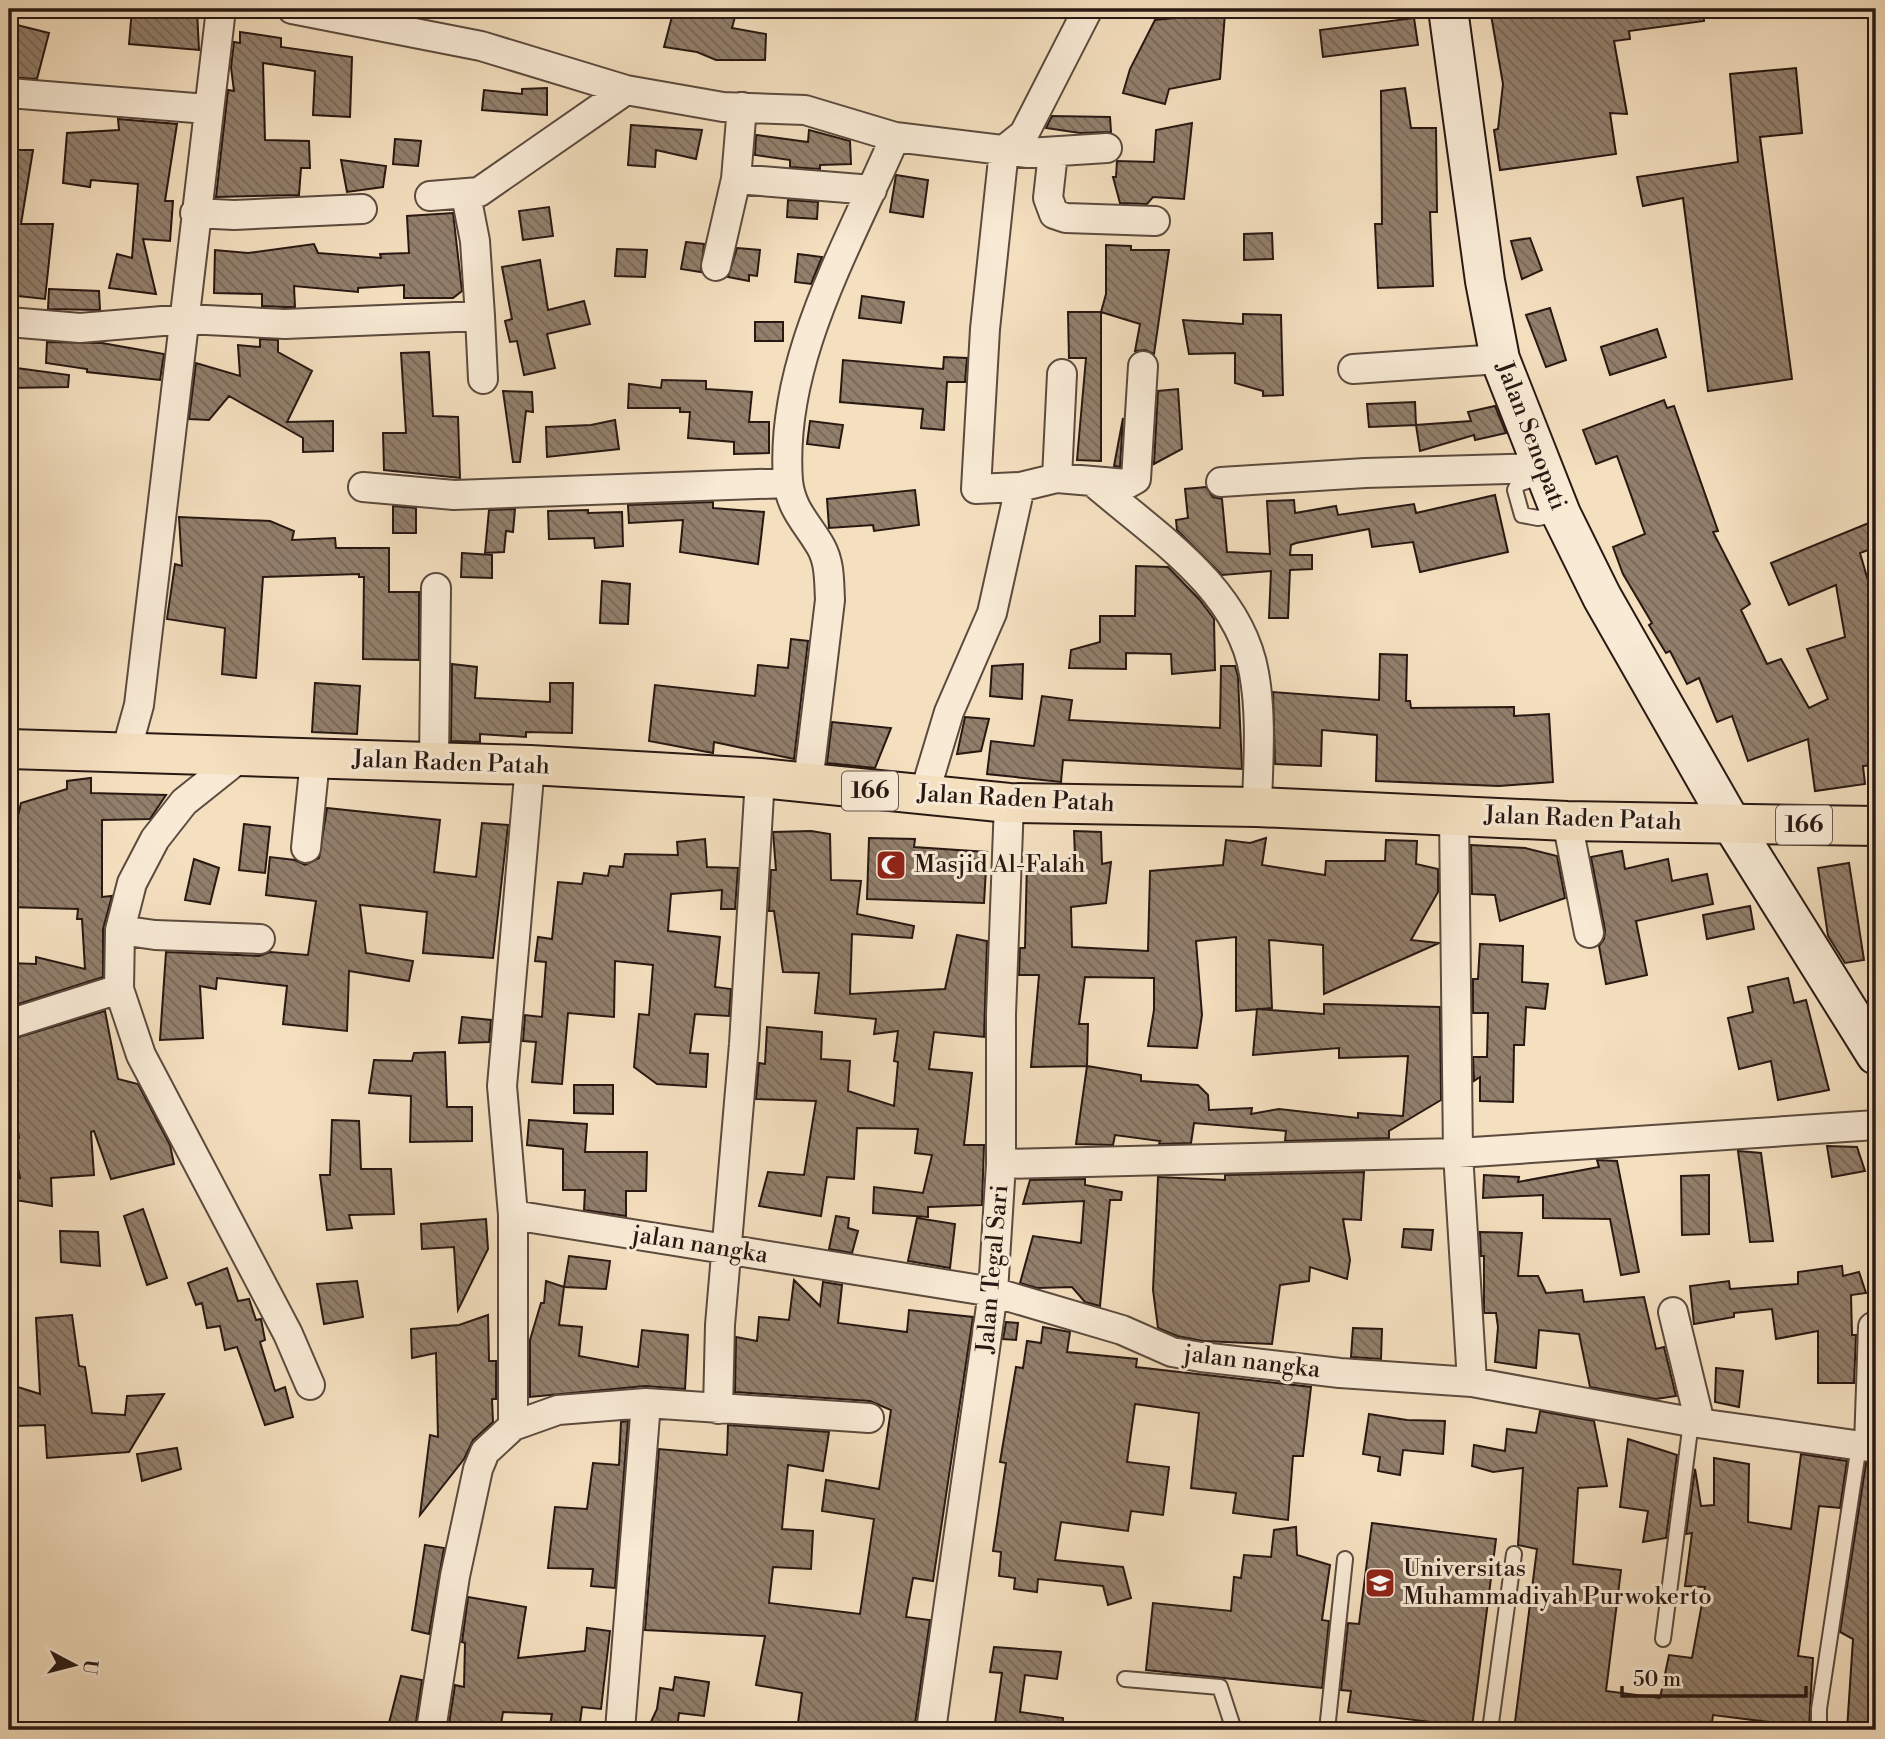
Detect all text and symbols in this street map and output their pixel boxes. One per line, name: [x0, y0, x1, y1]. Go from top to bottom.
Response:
street label: Jalan Senopati: [1489, 356, 1573, 515]
street label: Jalan Raden Patah: [351, 745, 550, 781]
road number: 166: [842, 772, 898, 810]
street label: Jalan Raden Patah: [915, 779, 1116, 819]
street label: Jalan Raden Patah: [1483, 801, 1682, 837]
road number: 166: [1776, 806, 1832, 845]
mosque icon: Masjid Al-Falah: [874, 848, 908, 882]
place label: Masjid Al-Falah: [914, 850, 1085, 880]
street label: Jalan Tegal Sari: [971, 1183, 1015, 1355]
street label: jalan nangka: [628, 1219, 771, 1271]
street label: jalan nangka: [1180, 1339, 1323, 1385]
place label: Universitas Muhammadiyah Purwokerto: [1403, 1554, 1712, 1612]
school or university icon: Universitas Muhammadiyah Purwokerto: [1363, 1566, 1397, 1600]
north arrow: [38, 1630, 108, 1700]
scale bar: [1622, 1655, 1806, 1699]
text: U: [77, 1658, 103, 1676]
text: 50 m: [1633, 1667, 1681, 1693]

